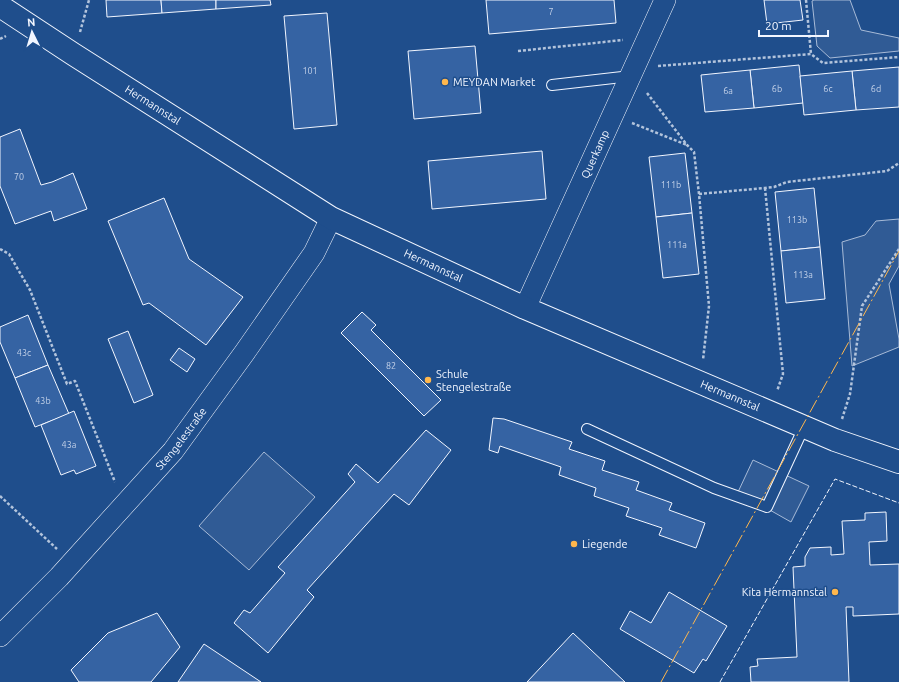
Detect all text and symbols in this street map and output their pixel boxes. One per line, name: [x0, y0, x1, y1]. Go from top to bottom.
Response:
house number: 7: [548, 7, 554, 17]
north arrow: [12, 12, 52, 52]
scale bar: [759, 12, 828, 38]
text: N: [27, 16, 36, 28]
text: 20 m: [765, 19, 792, 32]
house number: 101: [302, 66, 318, 76]
place label: MEYDAN Market: [453, 76, 536, 88]
marker: MEYDAN Market: [440, 77, 450, 87]
street label: Hermannstal: [123, 83, 183, 127]
house number: 6b: [772, 84, 782, 94]
house number: 6c: [823, 84, 833, 94]
house number: 6d: [871, 84, 881, 94]
house number: 6a: [723, 86, 733, 96]
street label: Querkamp: [579, 128, 611, 180]
house number: 70: [14, 172, 24, 182]
house number: 111b: [661, 180, 681, 190]
house number: 113b: [787, 215, 807, 225]
house number: 111a: [667, 240, 687, 250]
street label: Hermannstal: [402, 247, 465, 284]
house number: 113a: [793, 270, 813, 280]
house number: 43c: [17, 348, 31, 358]
house number: 82: [386, 361, 396, 371]
place label: Schule Stengelestraße: [436, 368, 511, 393]
marker: Schule Stengelestraße: [423, 375, 433, 385]
street label: Hermannstal: [699, 377, 762, 413]
house number: 43b: [35, 396, 51, 406]
street label: Stengelestraße: [153, 405, 209, 472]
house number: 43a: [62, 440, 76, 450]
place label: Liegende: [582, 538, 628, 550]
marker: Liegende: [569, 539, 579, 549]
place label: Kita Hermannstal: [742, 586, 827, 598]
marker: Kita Hermannstal: [830, 587, 840, 597]

